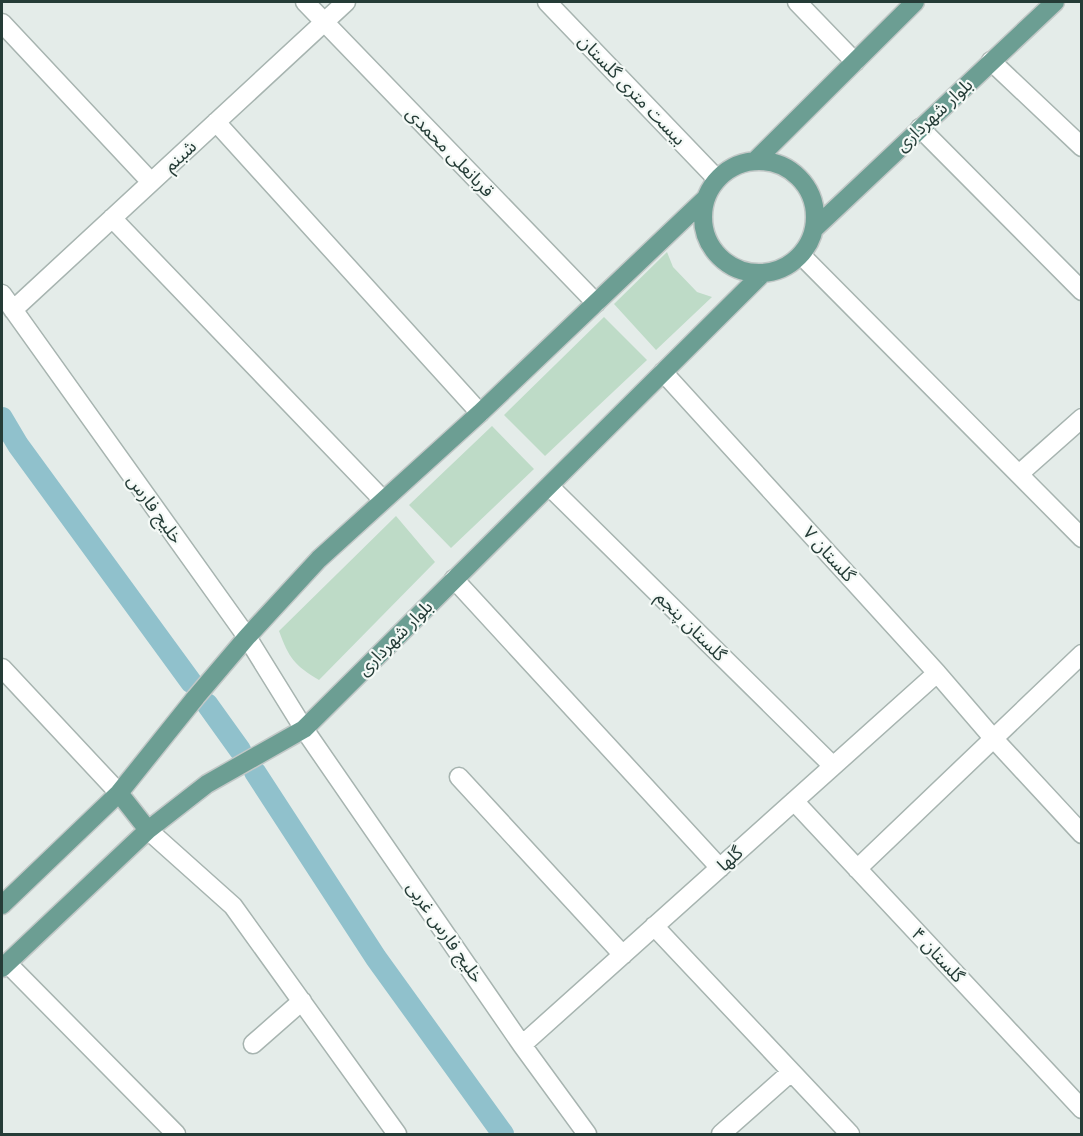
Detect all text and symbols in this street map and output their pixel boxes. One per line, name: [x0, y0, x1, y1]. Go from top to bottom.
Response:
street label: بیست متری گلستان: [573, 29, 691, 151]
street label: بلوار شهرداری: [890, 73, 978, 157]
street label: قربانعلی محمدی: [401, 102, 499, 202]
street label: شبنم: [158, 135, 202, 178]
street label: خلیج فارس: [121, 469, 188, 549]
street label: گلستان ۷: [798, 521, 861, 588]
street label: گلستان پنجم: [650, 586, 732, 668]
street label: بلوار شهرداری: [352, 595, 438, 681]
street label: گلها: [712, 841, 749, 877]
street label: خلیج فارس غربی: [400, 876, 489, 988]
street label: گلستان ۴: [906, 922, 970, 988]

